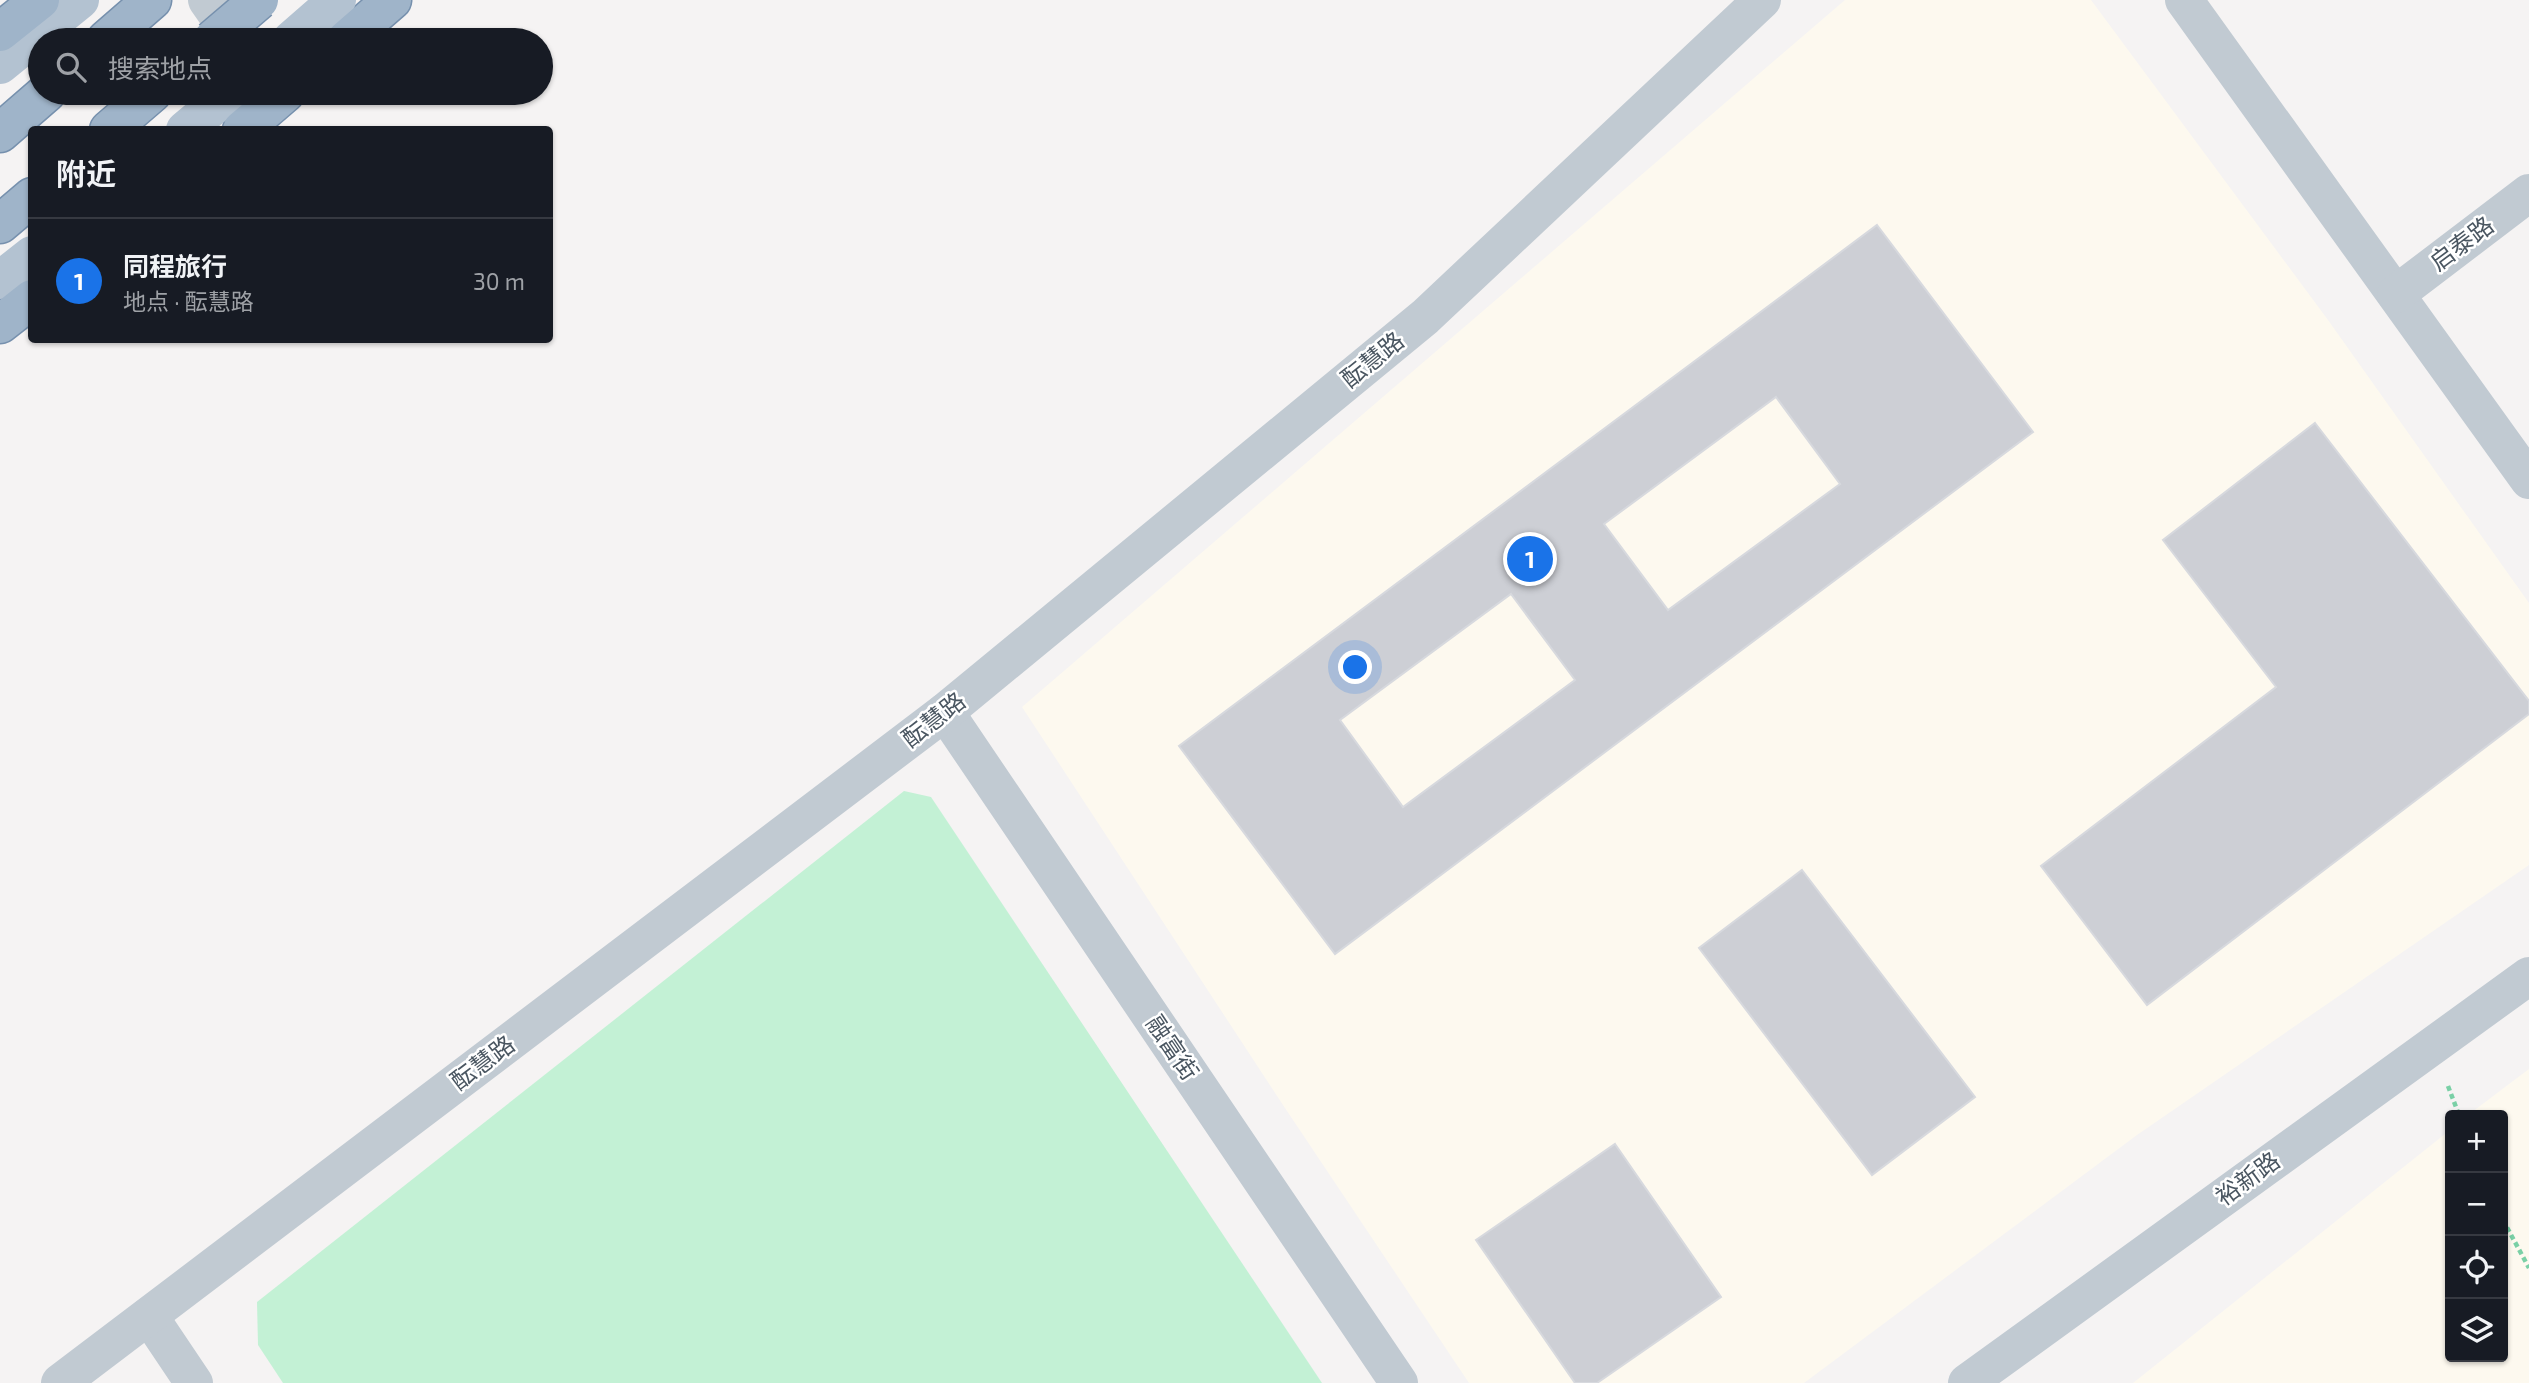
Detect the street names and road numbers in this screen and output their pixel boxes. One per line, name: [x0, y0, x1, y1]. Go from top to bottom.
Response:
street label: 启泰路: [2424, 210, 2499, 276]
street label: 酝慧路: [1335, 325, 1409, 393]
street label: 酝慧路: [896, 685, 970, 752]
street label: 融富街: [1141, 1009, 1205, 1085]
street label: 酝慧路: [445, 1029, 520, 1095]
street label: 裕新路: [2209, 1145, 2285, 1211]

